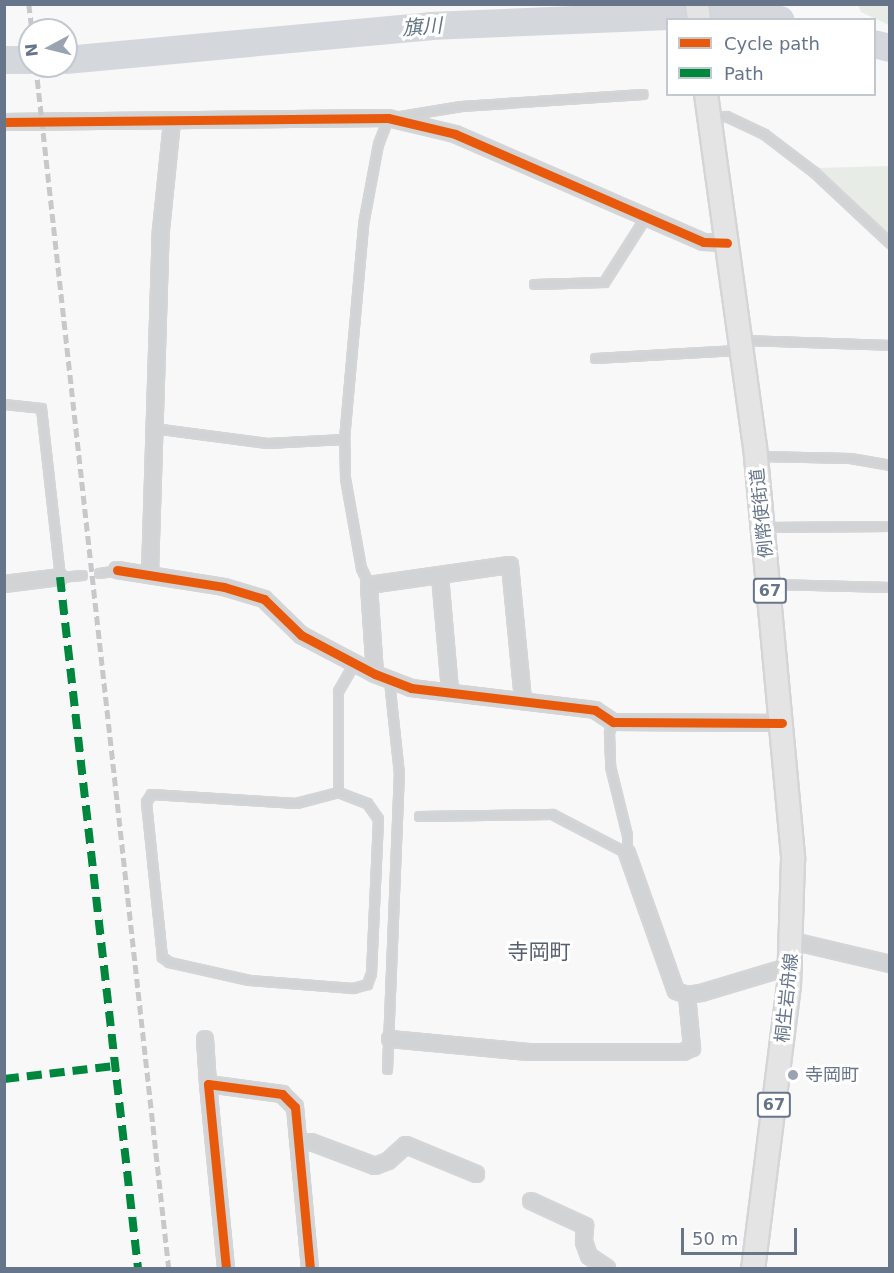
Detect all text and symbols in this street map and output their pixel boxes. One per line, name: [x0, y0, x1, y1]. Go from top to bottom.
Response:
water label: 旗川: [401, 14, 443, 40]
north arrow: [18, 18, 78, 78]
legend: [666, 18, 876, 96]
text: Cycle path: [724, 33, 820, 54]
text: N: [21, 42, 42, 58]
text: Path: [724, 63, 764, 84]
street label: 例幣使街道: [747, 467, 777, 559]
road number: 67: [752, 578, 788, 604]
district label: 寺岡町: [508, 939, 570, 965]
street label: 桐生岩舟線: [772, 952, 802, 1044]
place label: 寺岡町: [805, 1064, 859, 1086]
marker: 寺岡町: [786, 1068, 800, 1082]
road number: 67: [756, 1092, 792, 1118]
scale bar: [684, 1216, 800, 1254]
text: 50 m: [692, 1228, 738, 1249]

